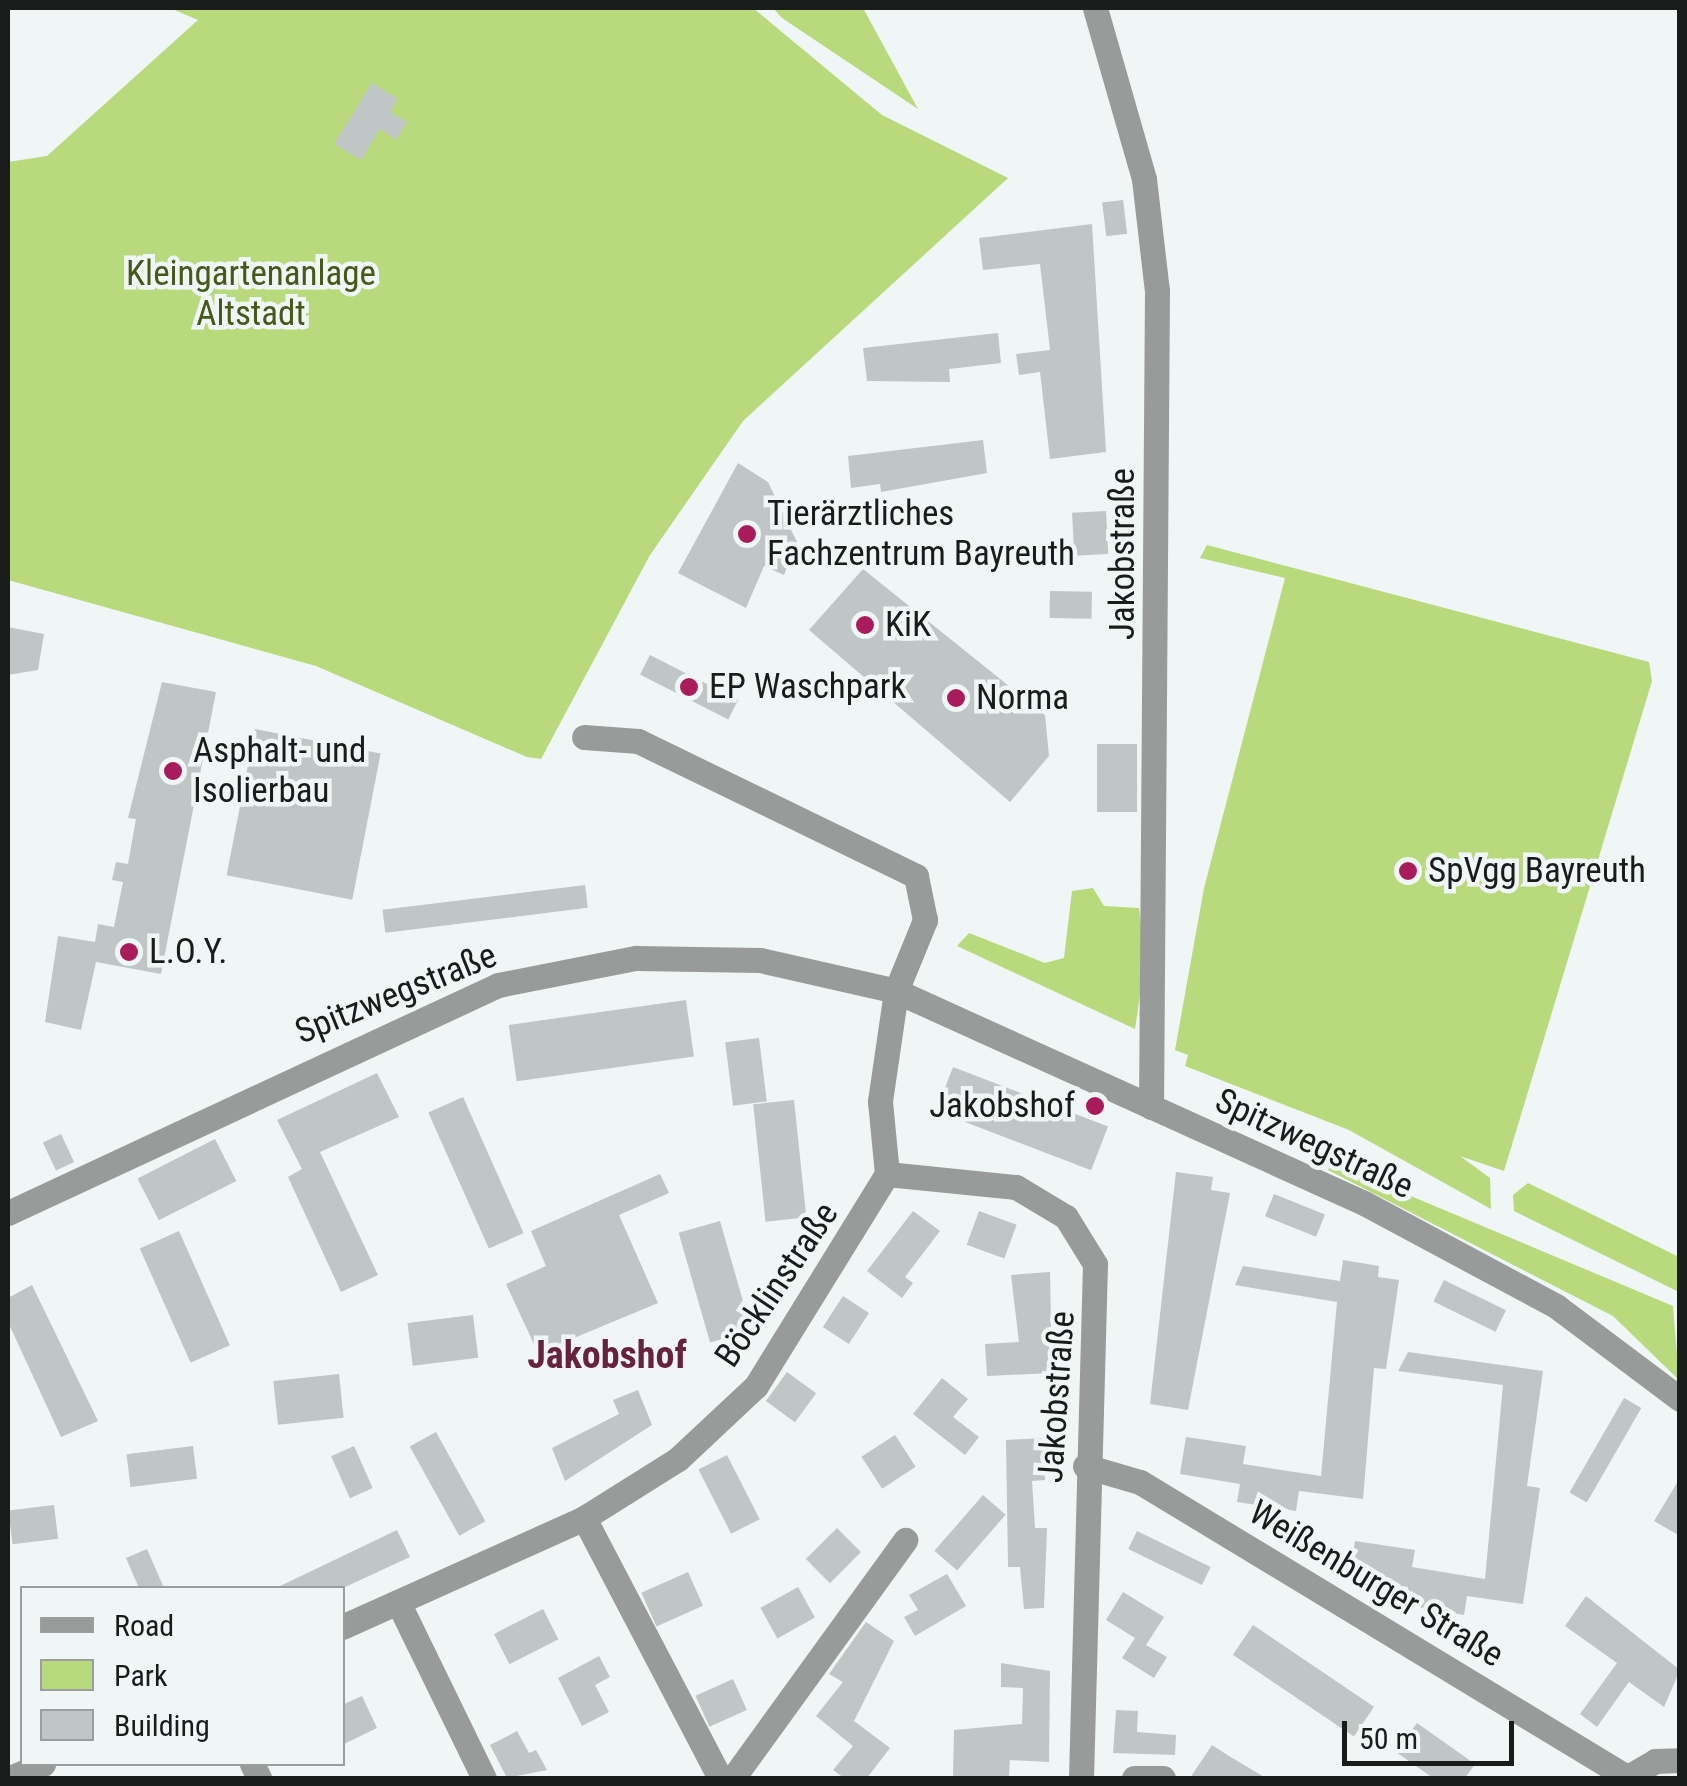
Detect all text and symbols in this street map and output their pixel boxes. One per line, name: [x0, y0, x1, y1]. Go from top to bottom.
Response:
park label: Kleingartenanlage Altstadt: [126, 253, 376, 335]
street label: Jakobstraße: [1102, 468, 1144, 640]
place label: Tierärztliches Fachzentrum Bayreuth: [767, 493, 1075, 575]
marker: Tierärztliches Fachzentrum Bayreuth: [736, 523, 758, 545]
place label: KiK: [885, 604, 931, 646]
marker: KiK: [854, 614, 876, 636]
place label: EP Waschpark: [709, 666, 906, 708]
marker: EP Waschpark: [678, 676, 700, 698]
place label: Norma: [976, 677, 1069, 719]
marker: Norma: [945, 687, 967, 709]
place label: Asphalt- und Isolierbau: [193, 730, 366, 812]
marker: Asphalt- und Isolierbau: [162, 760, 184, 782]
place label: SpVgg Bayreuth: [1428, 850, 1646, 892]
marker: SpVgg Bayreuth: [1397, 860, 1419, 882]
place label: L.O.Y.: [149, 931, 227, 973]
street label: Spitzwegstraße: [289, 935, 503, 1053]
marker: L.O.Y.: [118, 941, 140, 963]
street label: Spitzwegstraße: [1208, 1080, 1420, 1208]
place label: Jakobshof: [929, 1085, 1075, 1127]
marker: Jakobshof: [1084, 1095, 1106, 1117]
street label: Böcklinstraße: [707, 1195, 847, 1375]
street label: Jakobstraße: [1030, 1310, 1084, 1484]
district label: Jakobshof: [527, 1333, 687, 1379]
street label: Weißenburger Straße: [1241, 1492, 1511, 1676]
legend: [20, 1586, 345, 1766]
text: Road: [114, 1608, 174, 1643]
text: Park: [114, 1658, 168, 1693]
scale bar: [1347, 1701, 1520, 1763]
text: Building: [114, 1708, 210, 1743]
text: 50 m: [1359, 1721, 1418, 1756]

